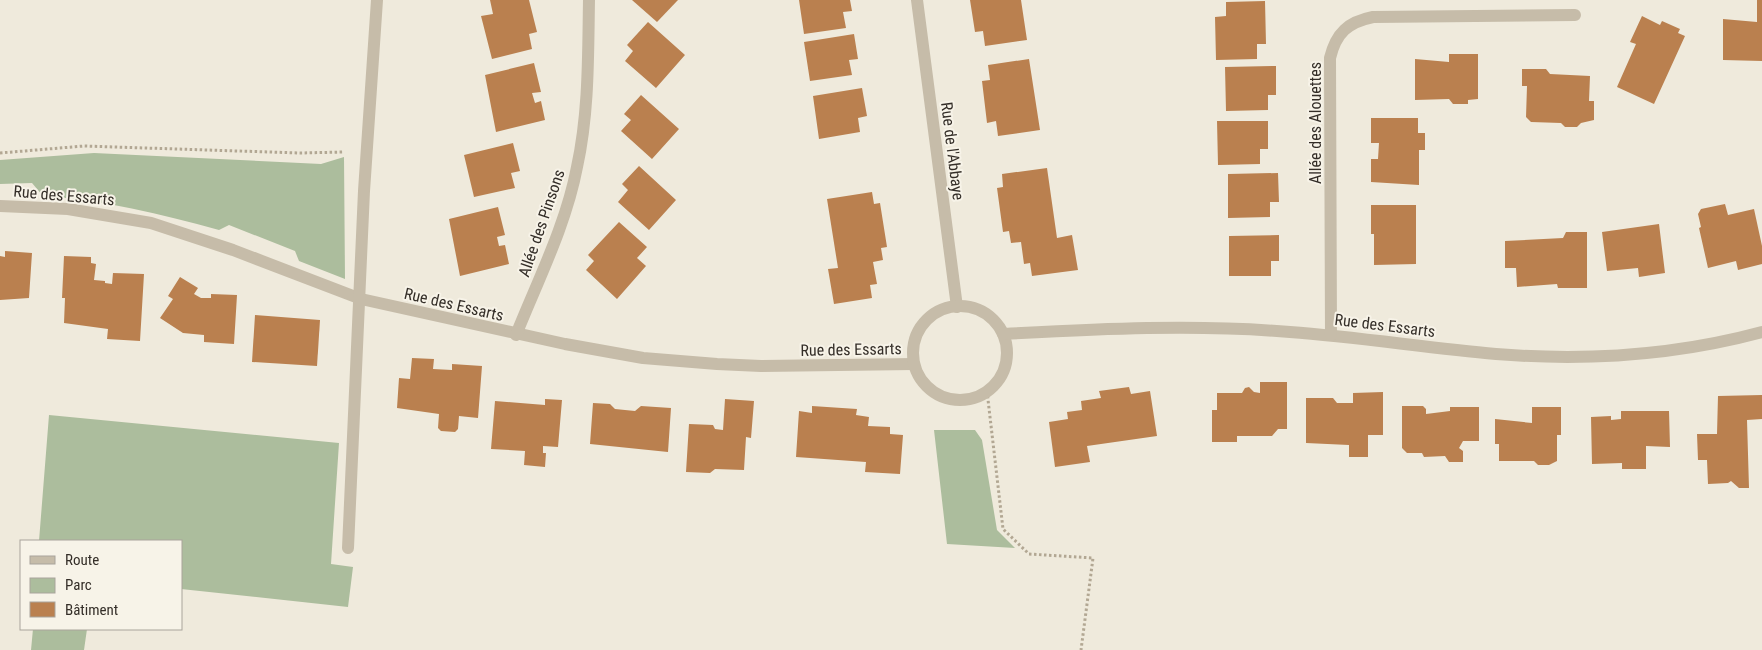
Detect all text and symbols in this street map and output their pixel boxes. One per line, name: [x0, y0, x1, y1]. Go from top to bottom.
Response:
street label: Allée des Alouettes: [1306, 62, 1325, 184]
street label: Rue de l'Abbaye: [937, 101, 968, 201]
street label: Allée des Pinsons: [514, 167, 569, 279]
street label: Rue des Essarts: [13, 182, 115, 209]
street label: Rue des Essarts: [402, 284, 505, 325]
street label: Rue des Essarts: [1334, 310, 1436, 341]
street label: Rue des Essarts: [800, 339, 902, 360]
legend: [20, 540, 182, 630]
text: Route: [65, 551, 99, 569]
text: Parc: [65, 576, 92, 594]
text: Bâtiment: [65, 601, 118, 619]

